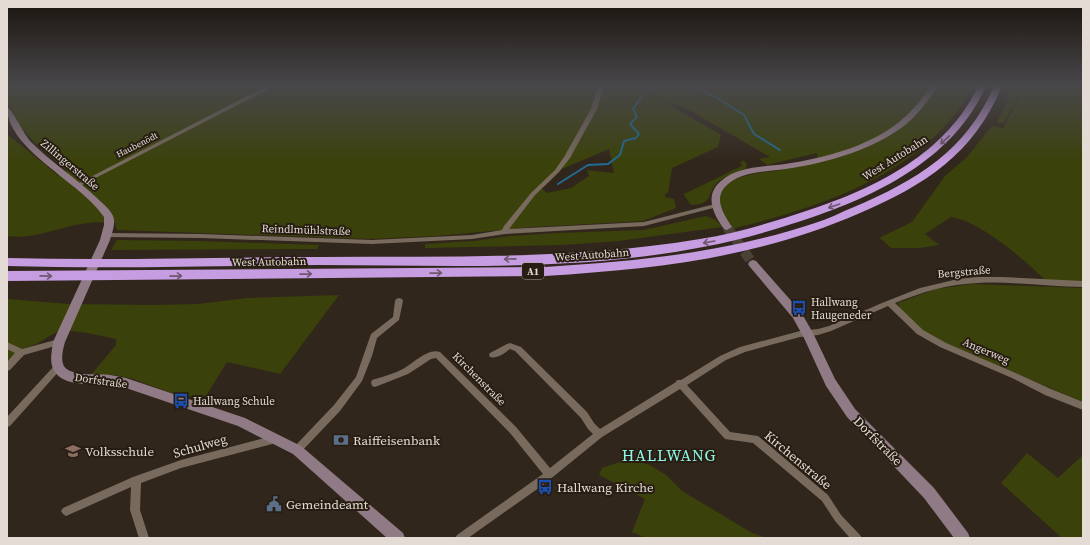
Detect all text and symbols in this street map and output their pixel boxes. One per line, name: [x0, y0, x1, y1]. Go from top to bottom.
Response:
street label: Haubenödt: [114, 129, 160, 161]
street label: West Autobahn: [859, 132, 931, 184]
street label: Zillingerstraße: [38, 136, 103, 194]
one-way arrow: [940, 136, 950, 145]
one-way arrow: [827, 203, 840, 210]
street label: Reindlmühlstraße: [261, 221, 351, 239]
one-way arrow: [703, 238, 716, 246]
street label: West Autobahn: [554, 245, 630, 265]
street label: West Autobahn: [232, 254, 307, 270]
one-way arrow: [504, 255, 517, 263]
street label: Bergstraße: [937, 262, 992, 282]
road number: A1: [522, 263, 544, 279]
one-way arrow: [429, 269, 442, 277]
one-way arrow: [299, 270, 312, 278]
one-way arrow: [39, 272, 52, 280]
one-way arrow: [169, 272, 182, 279]
place label: Hallwang Haugeneder: [811, 295, 872, 323]
bus stop icon: Hallwang Haugeneder: [790, 299, 808, 317]
street label: Angerweg: [960, 334, 1012, 368]
street label: Kirchenstraße: [449, 349, 509, 409]
street label: Dorfstraße: [74, 370, 129, 392]
bus stop icon: Hallwang Schule: [172, 392, 190, 410]
place label: Hallwang Schule: [193, 394, 275, 409]
street label: Dorfstraße: [850, 413, 906, 469]
street label: Kirchenstraße: [761, 427, 835, 493]
street label: Schulweg: [171, 430, 229, 462]
bank icon: Raiffeisenbank: [332, 431, 350, 449]
place label: Raiffeisenbank: [353, 432, 441, 449]
school or university icon: Volksschule: [64, 442, 82, 460]
place label: Volksschule: [85, 443, 154, 460]
district label: HALLWANG: [622, 444, 716, 466]
bus stop icon: Hallwang Kirche: [536, 478, 554, 496]
place label: Hallwang Kirche: [557, 479, 654, 496]
public building icon: Gemeindeamt: [265, 495, 283, 513]
place label: Gemeindeamt: [286, 496, 369, 513]

